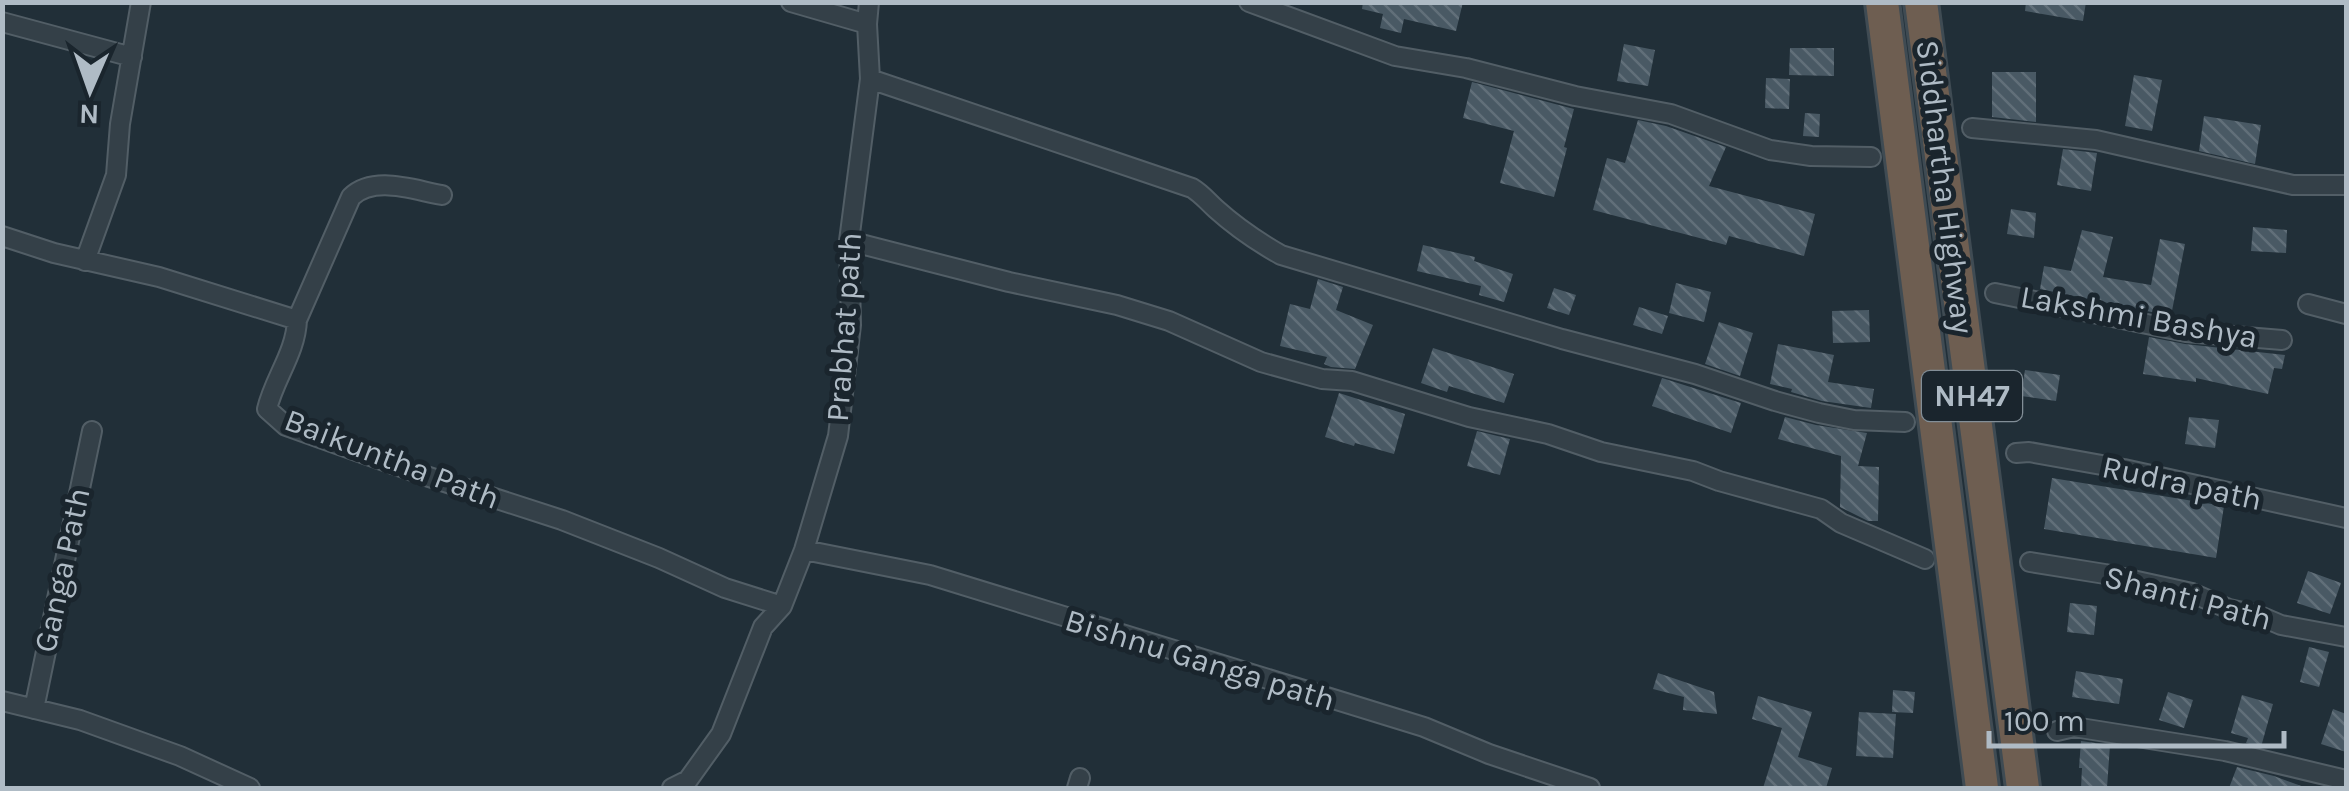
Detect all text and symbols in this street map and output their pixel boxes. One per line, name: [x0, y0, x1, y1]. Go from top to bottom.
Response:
street label: Siddhartha Highway: [1909, 38, 1981, 336]
north arrow: [40, 40, 140, 140]
text: N: [79, 98, 100, 131]
street label: Prabhat path: [819, 231, 869, 423]
street label: Lakshmi Bashya: [2018, 278, 2260, 356]
road number: NH47: [1922, 371, 2022, 421]
street label: Baikuntha Path: [279, 401, 505, 517]
street label: Rudra path: [2099, 448, 2265, 518]
street label: Ganga Path: [26, 484, 98, 656]
street label: Shanti Path: [2100, 558, 2276, 638]
street label: Bishnu Ganga path: [1061, 601, 1339, 719]
scale bar: [1989, 686, 2284, 748]
text: 100 m: [2004, 703, 2085, 739]

